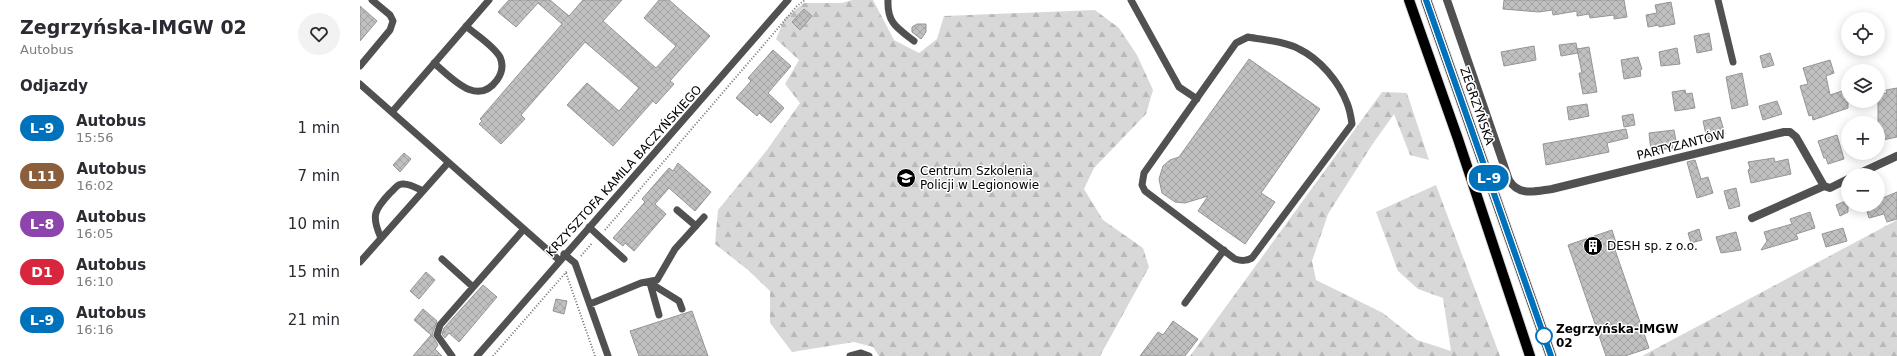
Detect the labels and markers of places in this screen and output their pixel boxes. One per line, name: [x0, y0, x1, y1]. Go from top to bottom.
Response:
place label: Centrum Szkolenia Policji w Legionowie: [920, 164, 1039, 192]
school or university icon: Centrum Szkolenia Policji w Legionowie: [895, 167, 917, 189]
building icon: DESH sp. z o.o.: [1582, 235, 1604, 257]
place label: DESH sp. z o.o.: [1607, 239, 1698, 253]
place label: Zegrzyńska-IMGW 02: [1556, 322, 1678, 350]
marker: Zegrzyńska-IMGW 02: [1535, 327, 1553, 345]

